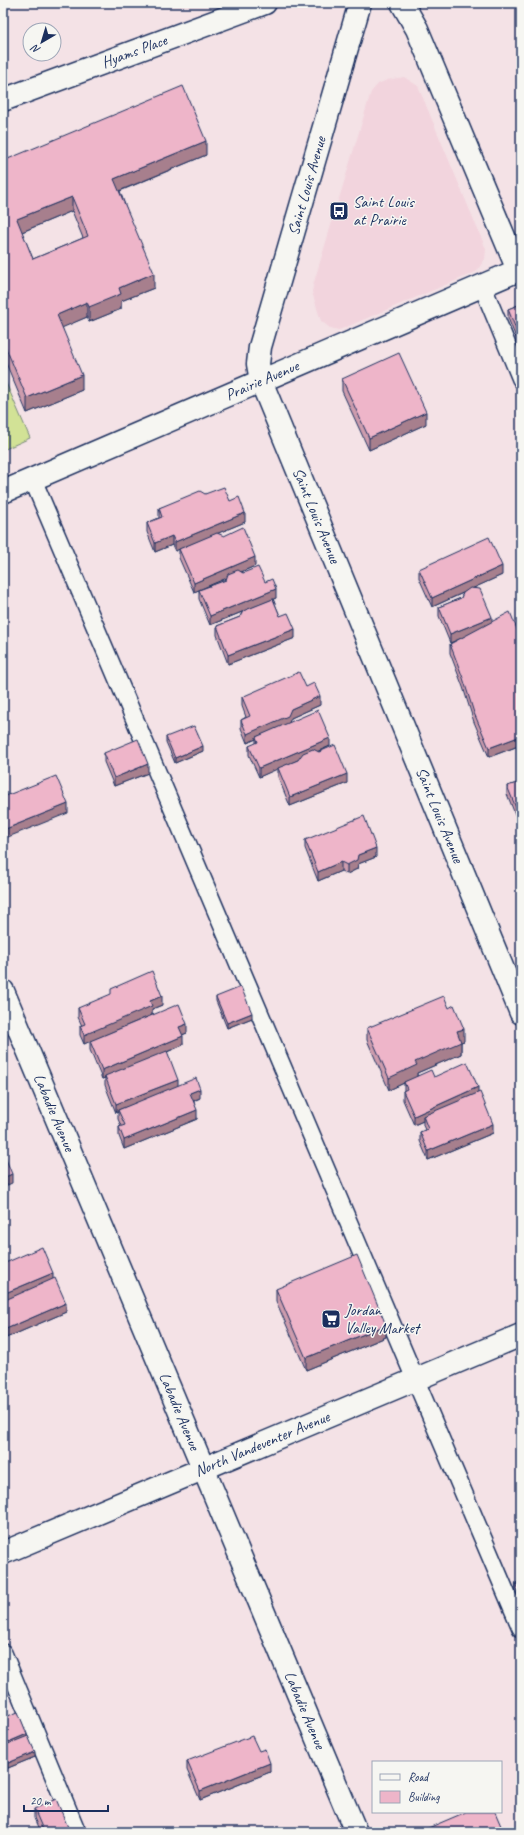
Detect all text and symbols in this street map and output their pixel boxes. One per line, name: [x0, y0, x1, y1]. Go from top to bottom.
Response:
north arrow: [22, 22, 62, 62]
street label: Hyams Place: [99, 30, 171, 73]
text: N: [27, 41, 43, 57]
street label: Saint Louis Avenue: [283, 133, 331, 238]
place label: Saint Louis at Prairie: [353, 192, 415, 230]
bus stop icon: Saint Louis at Prairie: [328, 200, 350, 222]
street label: Prairie Avenue: [222, 355, 303, 405]
street label: Saint Louis Avenue: [288, 465, 346, 568]
street label: Saint Louis Avenue: [411, 764, 469, 867]
street label: Labadie Avenue: [29, 1071, 80, 1156]
place label: Jordan Valley Market: [344, 1300, 422, 1338]
supermarket icon: Jordan Valley Market: [320, 1308, 342, 1330]
street label: Labadie Avenue: [154, 1370, 205, 1455]
street label: North Vandeventer Avenue: [192, 1406, 334, 1481]
street label: Labadie Avenue: [280, 1668, 331, 1754]
legend: [372, 1761, 502, 1813]
text: Road: [408, 1769, 430, 1785]
scale bar: [24, 1787, 108, 1813]
text: Building: [408, 1789, 440, 1805]
text: 20 m: [30, 1793, 52, 1809]

